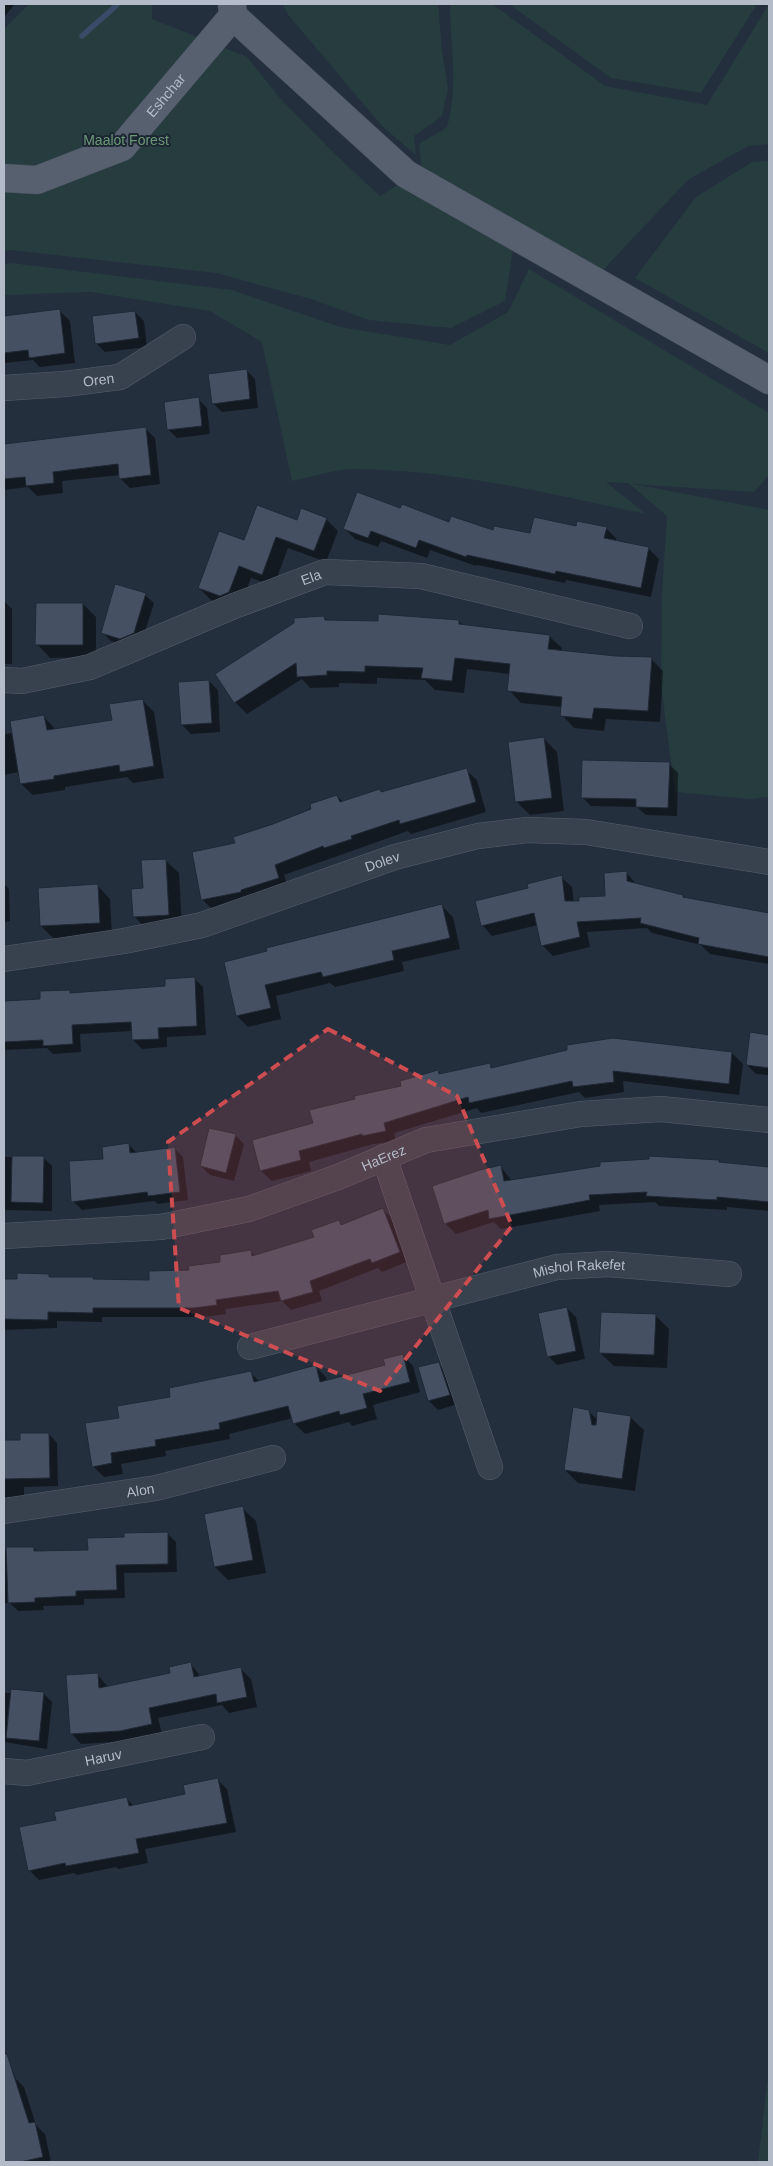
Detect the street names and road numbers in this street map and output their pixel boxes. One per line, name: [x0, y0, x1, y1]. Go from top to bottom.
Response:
street label: Eshchar: [143, 70, 189, 120]
street label: Oren: [82, 370, 115, 390]
street label: Ela: [299, 566, 323, 588]
street label: Dolev: [363, 848, 401, 875]
street label: HaErez: [359, 1141, 408, 1174]
street label: Mishol Rakefet: [531, 1256, 626, 1281]
street label: Alon: [125, 1480, 156, 1500]
street label: Haruv: [83, 1746, 123, 1769]

